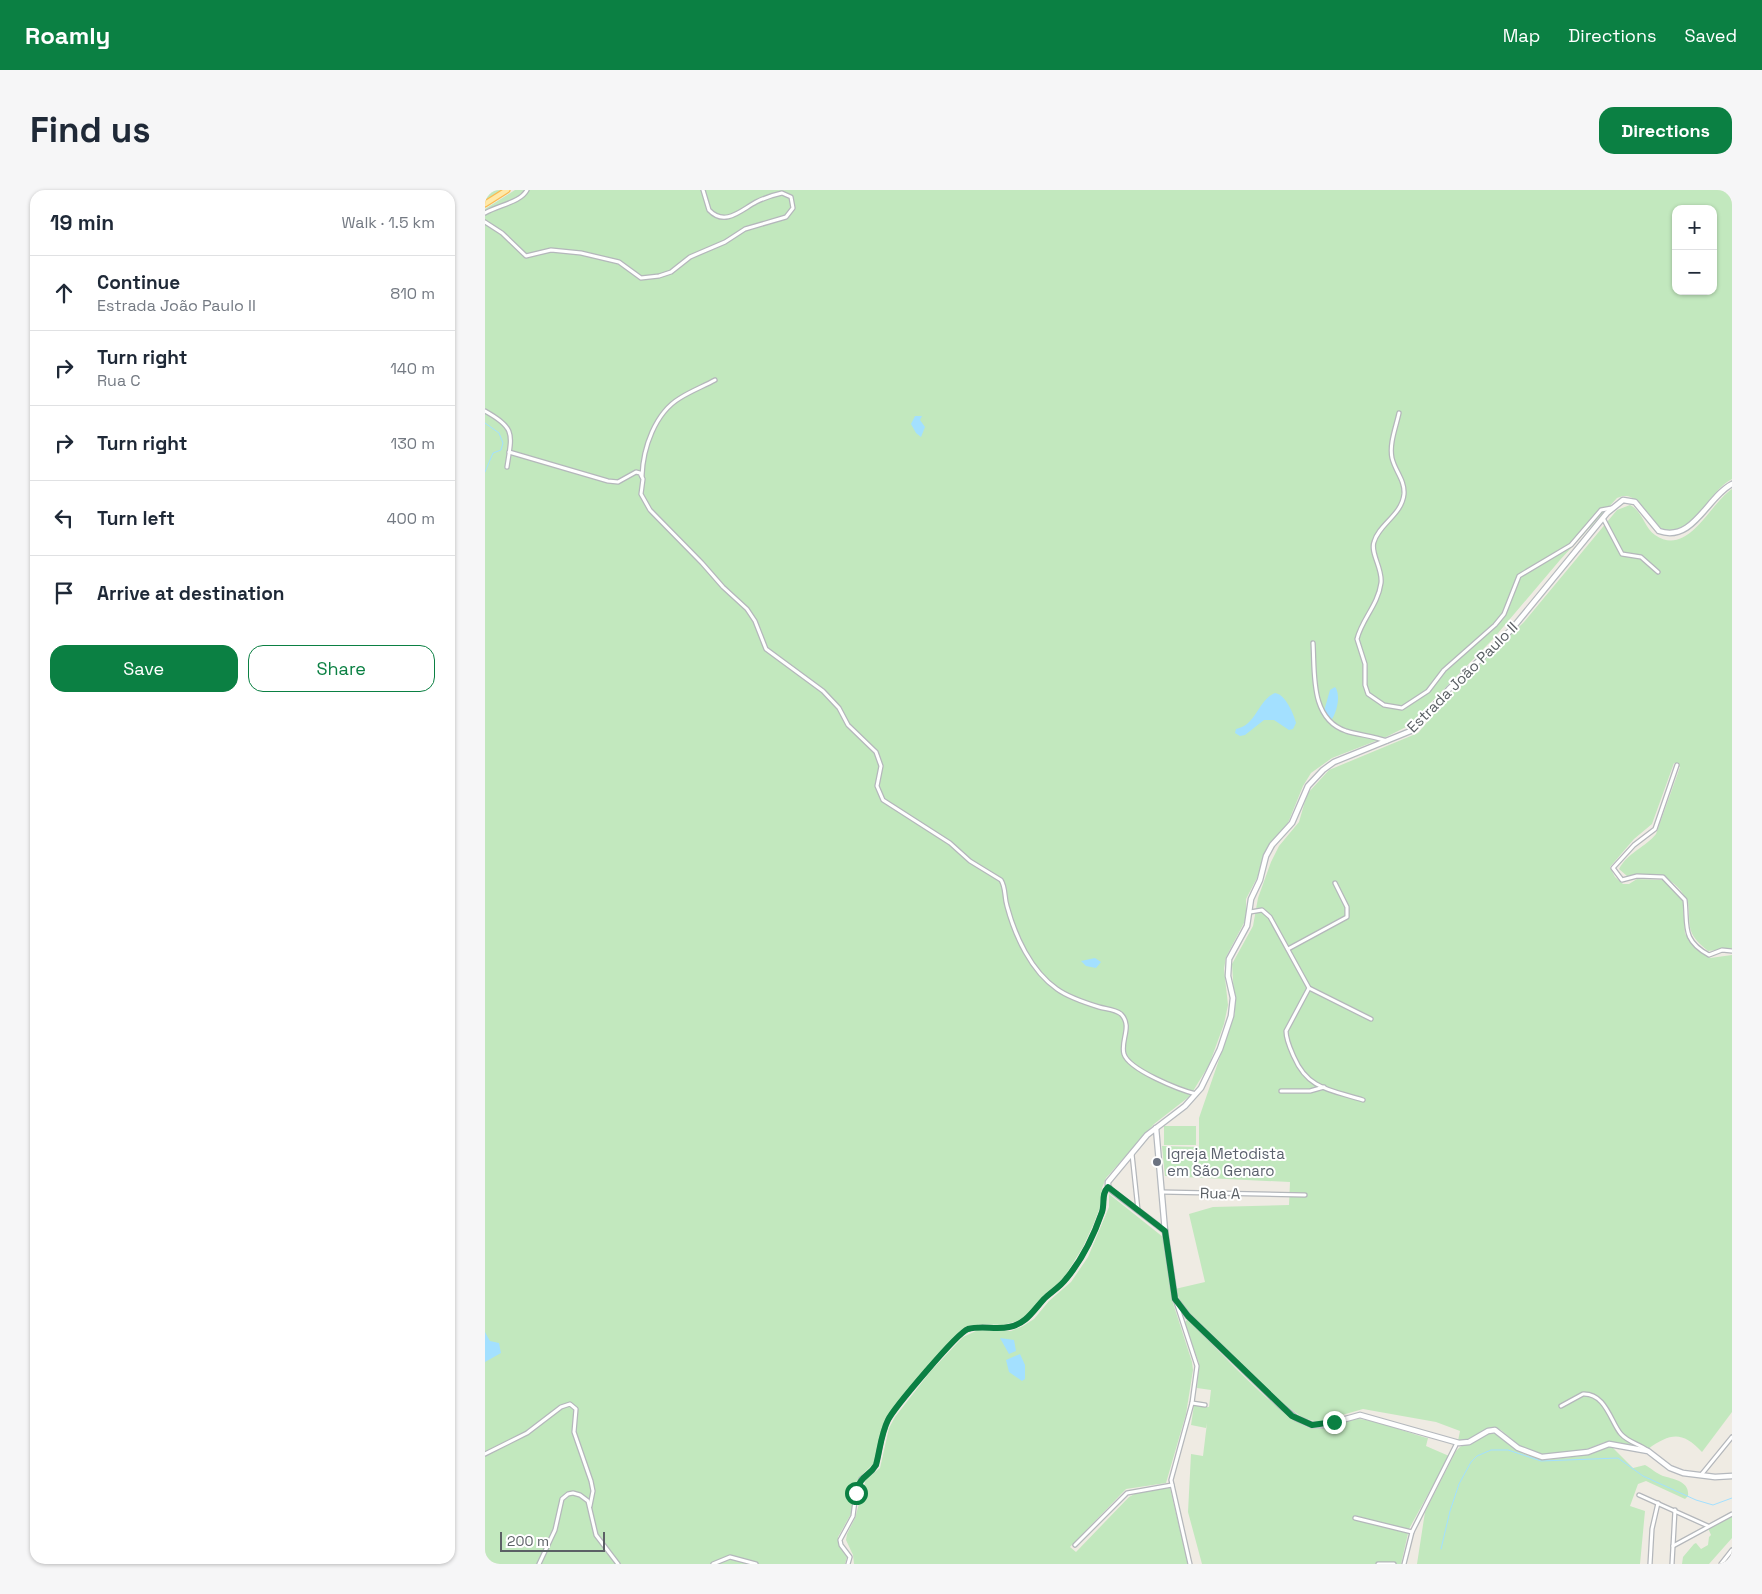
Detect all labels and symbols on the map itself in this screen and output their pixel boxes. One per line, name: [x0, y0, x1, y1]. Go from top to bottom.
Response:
street label: Estrada João Paulo II: [1403, 618, 1521, 736]
place label: Igreja Metodista em São Genaro: [1167, 1144, 1285, 1180]
marker: Igreja Metodista em São Genaro: [1151, 1156, 1163, 1168]
street label: Rua A: [1200, 1183, 1241, 1203]
route end: [1323, 1411, 1346, 1434]
route start: [845, 1482, 868, 1505]
scale bar: [500, 1529, 605, 1552]

